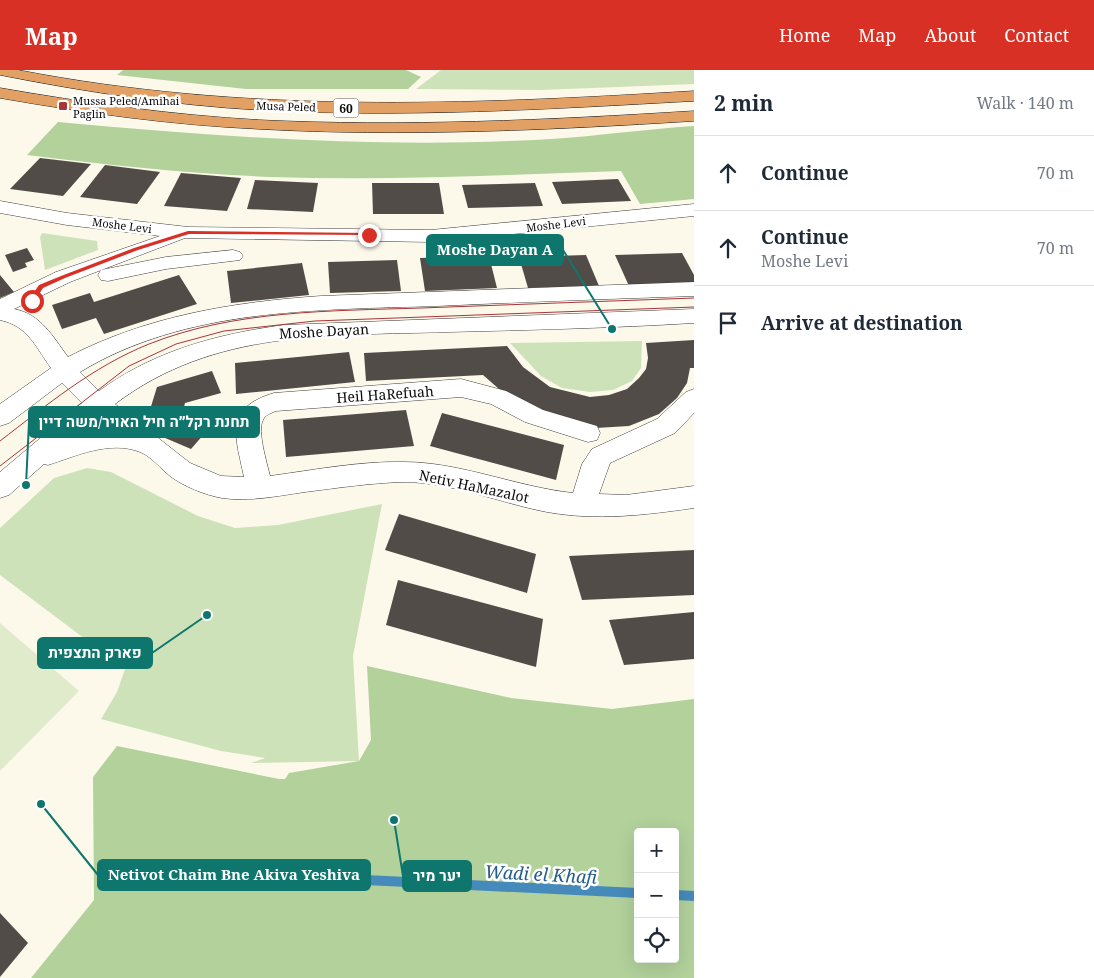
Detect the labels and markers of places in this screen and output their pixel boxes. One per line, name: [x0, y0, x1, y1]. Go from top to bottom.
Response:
place label: Mussa Peled/Amihai Paglin: [73, 93, 180, 121]
marker: Mussa Peled/Amihai Paglin: [57, 100, 69, 112]
callout: Moshe Dayan A: [427, 235, 563, 265]
callout: תחנת רקל״ה חיל האויר/משה דיין: [29, 407, 259, 437]
callout: פארק התצפית: [38, 638, 152, 668]
callout: Netivot Chaim Bne Akiva Yeshiva: [98, 860, 370, 890]
callout: יער מיר: [403, 861, 471, 891]

